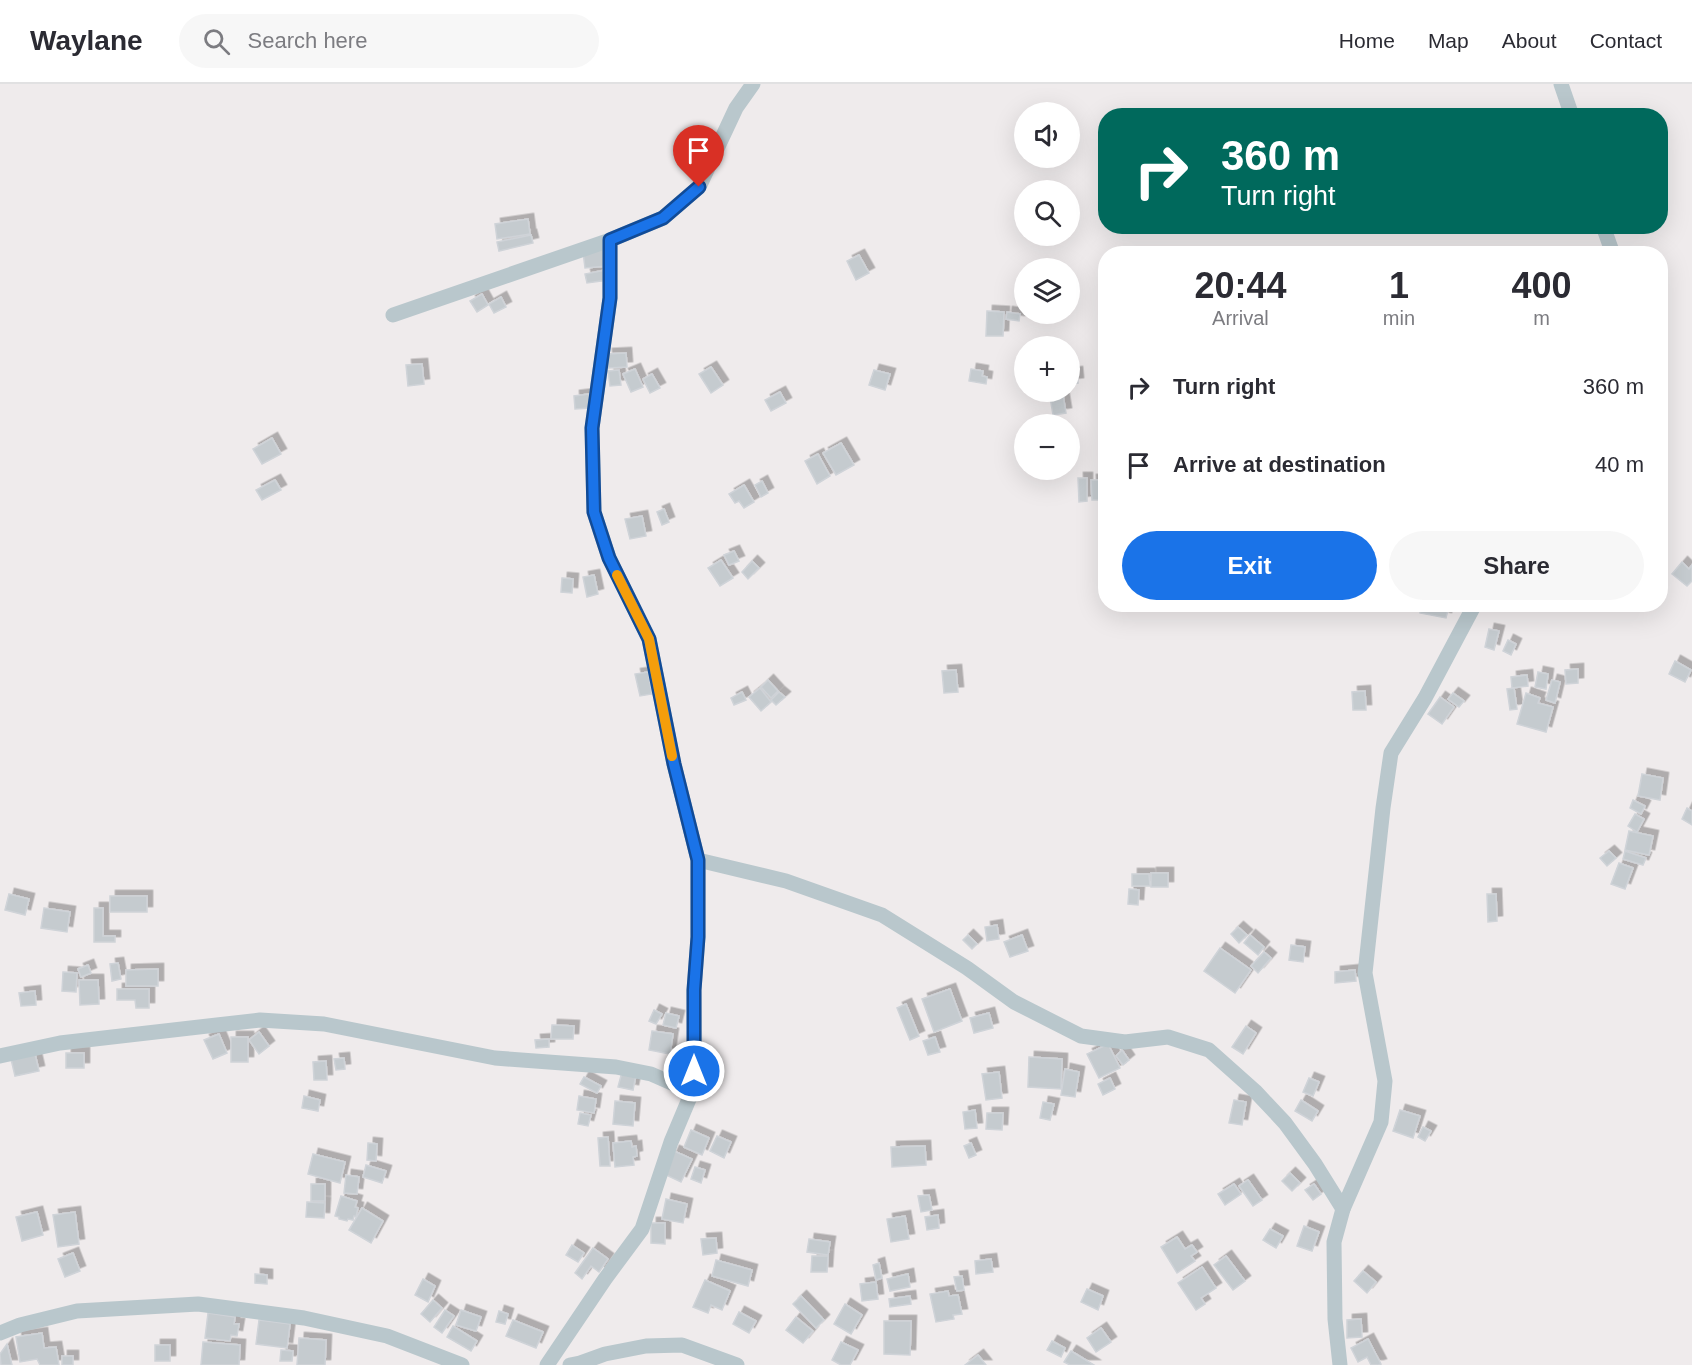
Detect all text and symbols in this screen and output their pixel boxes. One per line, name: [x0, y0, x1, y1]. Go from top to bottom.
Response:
search box: [179, 14, 599, 68]
text: Waylane: [30, 25, 143, 56]
icon: search: [200, 25, 233, 58]
text: Search here: [248, 28, 367, 53]
text: Home: [1339, 29, 1395, 52]
text: Map: [1428, 29, 1469, 52]
text: About: [1502, 29, 1557, 52]
text: Contact: [1590, 29, 1662, 52]
map controls: [1014, 102, 1080, 480]
button: sound: [1014, 102, 1080, 168]
pin: [673, 125, 724, 187]
icon: right: [1122, 132, 1200, 210]
text: 360 m: [1221, 132, 1340, 179]
icon: arrive: [682, 134, 715, 167]
button: search: [1014, 180, 1080, 246]
text: Turn right: [1221, 181, 1336, 211]
button: layers: [1014, 258, 1080, 324]
text: 20:44: [1194, 265, 1286, 306]
text: 1: [1389, 265, 1409, 306]
text: 400: [1511, 265, 1572, 306]
text: Arrival: [1212, 307, 1269, 329]
text: min: [1383, 307, 1415, 329]
text: m: [1533, 307, 1550, 329]
button: +: [1014, 336, 1080, 402]
icon: right: [1122, 371, 1155, 404]
text: Turn right: [1173, 374, 1275, 399]
text: 360 m: [1583, 374, 1644, 399]
button: −: [1014, 414, 1080, 480]
icon: arrive: [1122, 449, 1155, 482]
text: Arrive at destination: [1173, 452, 1386, 477]
text: 40 m: [1595, 452, 1644, 477]
button: Exit: [1122, 531, 1377, 600]
button: Share: [1389, 531, 1644, 600]
position arrow: [662, 1039, 726, 1103]

